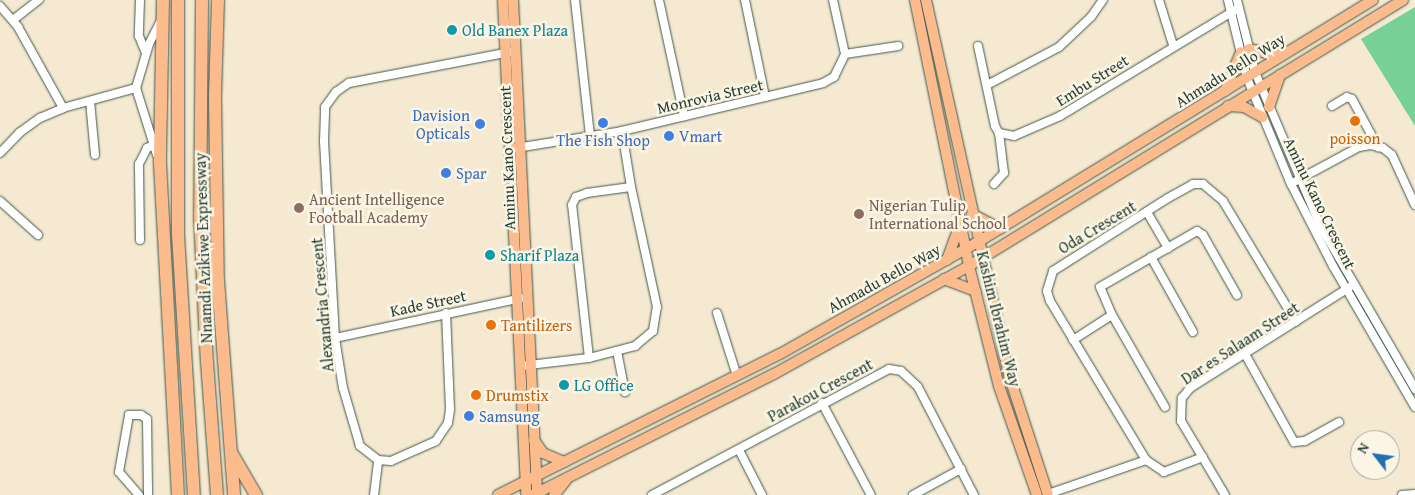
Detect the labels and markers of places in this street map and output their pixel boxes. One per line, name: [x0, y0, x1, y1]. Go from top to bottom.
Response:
place label: Old Banex Plaza: [462, 20, 568, 40]
marker: Old Banex Plaza: [446, 24, 458, 36]
place label: Davision Opticals: [413, 105, 470, 143]
marker: poisson: [1349, 115, 1361, 127]
marker: The Fish Shop: [597, 117, 609, 129]
marker: Davision Opticals: [474, 118, 486, 130]
place label: Vmart: [679, 126, 722, 146]
place label: poisson: [1329, 128, 1381, 148]
place label: The Fish Shop: [556, 130, 650, 150]
marker: Vmart: [663, 130, 675, 142]
place label: Spar: [456, 163, 487, 183]
marker: Spar: [440, 167, 452, 179]
place label: Ancient Intelligence Football Academy: [309, 189, 445, 227]
place label: Nigerian Tulip International School: [869, 195, 1007, 233]
marker: Ancient Intelligence Football Academy: [293, 202, 305, 214]
marker: Nigerian Tulip International School: [853, 208, 865, 220]
place label: Sharif Plaza: [500, 245, 579, 265]
marker: Sharif Plaza: [484, 249, 496, 261]
place label: Tantilizers: [501, 315, 572, 335]
marker: Tantilizers: [485, 319, 497, 331]
place label: LG Office: [574, 375, 634, 395]
marker: LG Office: [558, 379, 570, 391]
place label: Drumstix: [486, 385, 549, 405]
marker: Drumstix: [470, 389, 482, 401]
place label: Samsung: [479, 406, 539, 426]
marker: Samsung: [463, 410, 475, 422]

